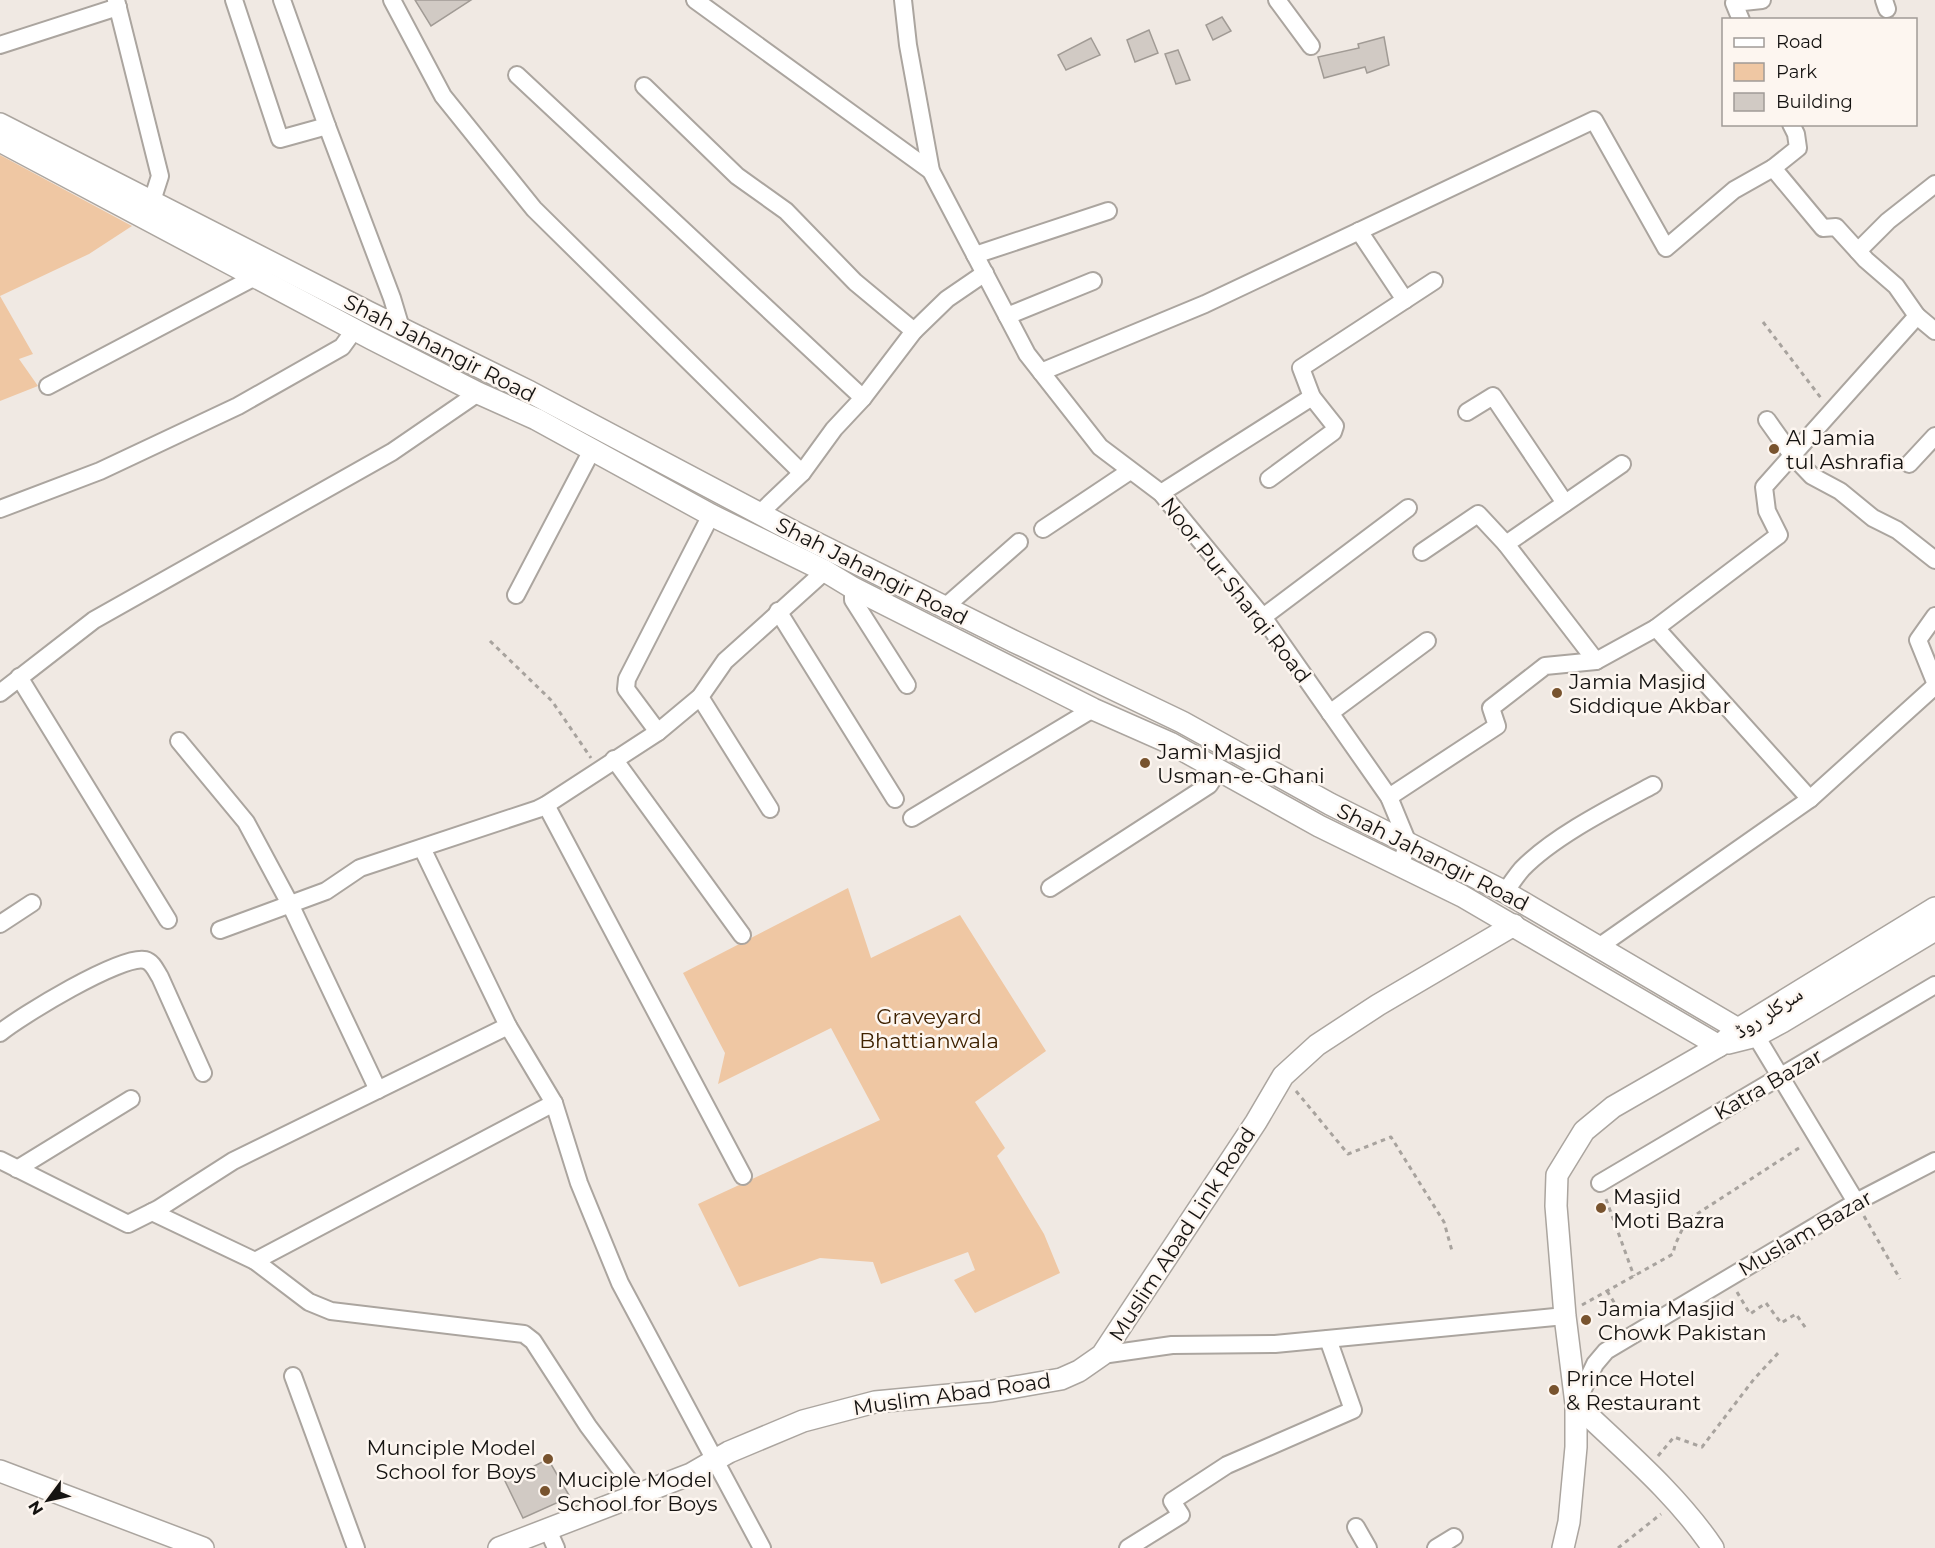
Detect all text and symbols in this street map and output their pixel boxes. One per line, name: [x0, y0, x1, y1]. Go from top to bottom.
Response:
legend: [1722, 18, 1917, 126]
text: Road: [1776, 31, 1823, 53]
text: Park: [1776, 61, 1817, 83]
text: Building: [1776, 91, 1853, 113]
street label: Shah Jahangir Road: [340, 289, 540, 407]
place label: Al Jamia tul Ashrafia: [1786, 425, 1904, 474]
marker: Al Jamia tul Ashrafia: [1767, 442, 1781, 456]
street label: Noor Pur Sharqi Road: [1156, 492, 1316, 688]
street label: Shah Jahangir Road: [772, 512, 972, 630]
place label: Jamia Masjid Siddique Akbar: [1568, 669, 1731, 718]
marker: Jamia Masjid Siddique Akbar: [1550, 686, 1564, 700]
place label: Jami Masjid Usman-e-Ghani: [1156, 739, 1325, 788]
marker: Jami Masjid Usman-e-Ghani: [1138, 756, 1152, 770]
street label: Shah Jahangir Road: [1333, 798, 1533, 916]
street label: سرکلر روڈ: [1729, 981, 1807, 1043]
park label: Graveyard Bhattianwala: [859, 1004, 999, 1053]
street label: Katra Bazar: [1709, 1043, 1827, 1125]
street label: Muslim Abad Link Road: [1103, 1122, 1261, 1346]
place label: Masjid Moti Bazra: [1613, 1184, 1725, 1233]
street label: Muslam Bazar: [1734, 1185, 1876, 1281]
marker: Masjid Moti Bazra: [1594, 1201, 1608, 1215]
place label: Jamia Masjid Chowk Pakistan: [1597, 1296, 1767, 1345]
marker: Jamia Masjid Chowk Pakistan: [1579, 1313, 1593, 1327]
place label: Prince Hotel & Restaurant: [1566, 1366, 1701, 1415]
street label: Muslim Abad Road: [851, 1368, 1053, 1420]
marker: Prince Hotel & Restaurant: [1547, 1383, 1561, 1397]
place label: Munciple Model School for Boys: [366, 1435, 536, 1484]
marker: Munciple Model School for Boys: [541, 1452, 555, 1466]
place label: Muciple Model School for Boys: [557, 1467, 717, 1516]
north arrow: [18, 1470, 78, 1530]
marker: Muciple Model School for Boys: [538, 1484, 552, 1498]
text: N: [24, 1497, 47, 1518]

